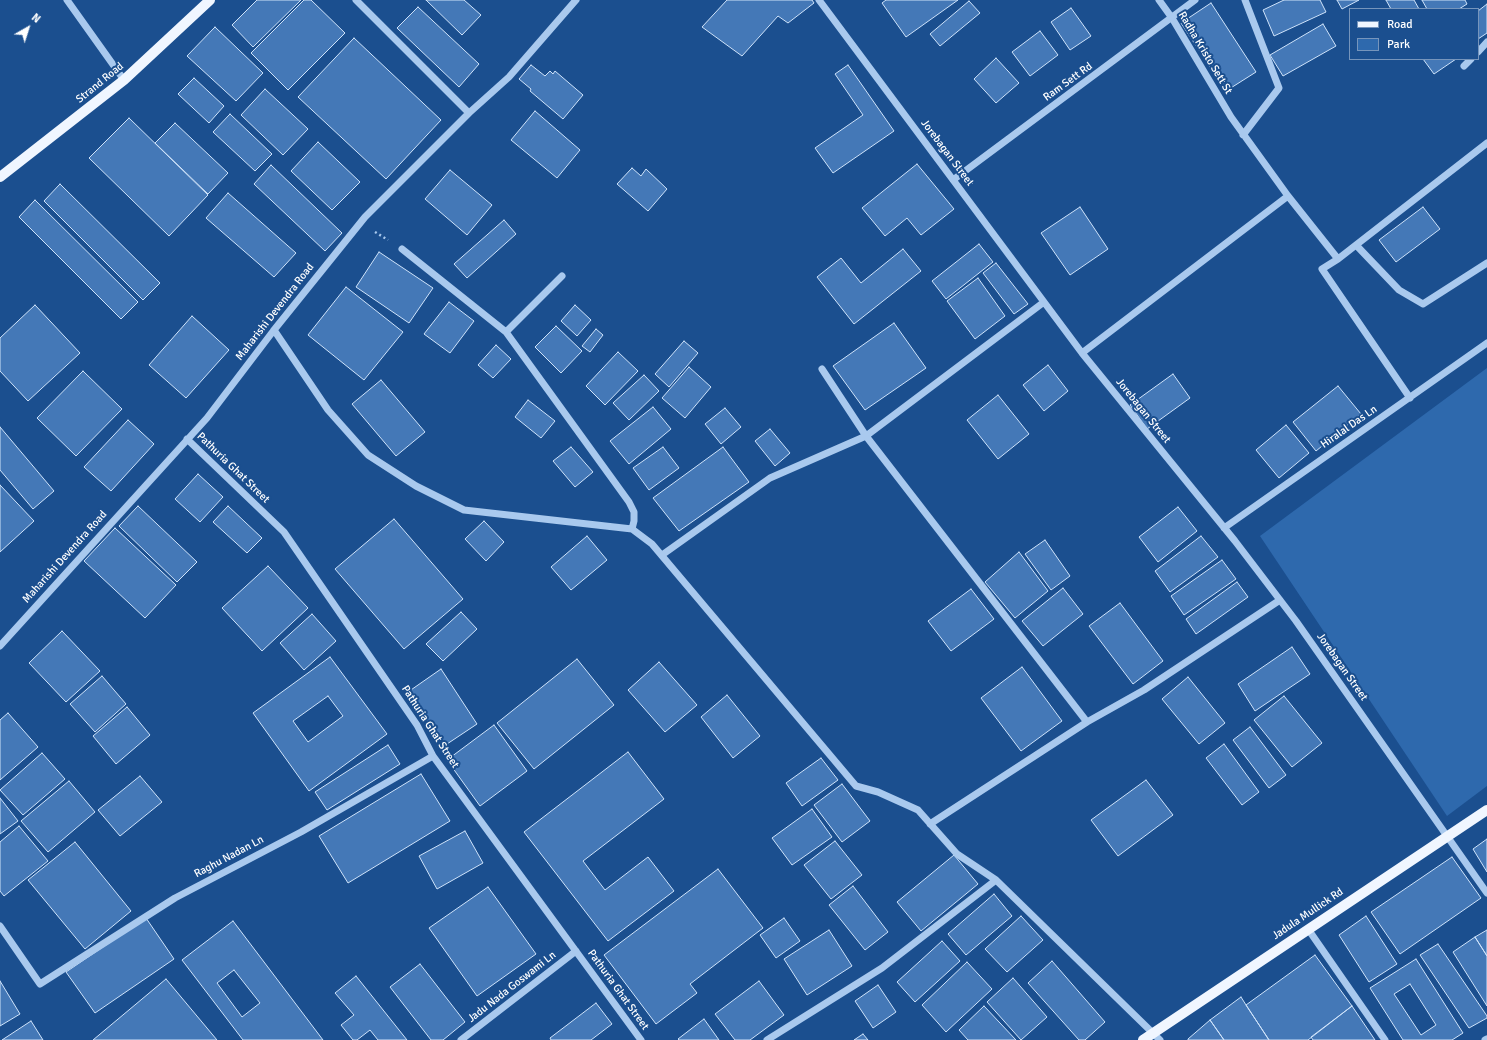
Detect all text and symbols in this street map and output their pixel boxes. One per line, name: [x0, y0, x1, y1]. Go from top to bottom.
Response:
north arrow: [8, 8, 48, 48]
legend: [1349, 8, 1479, 60]
street label: Radha Kristo Sett St: [1175, 9, 1235, 97]
text: N: [29, 11, 43, 26]
text: Road: [1387, 17, 1413, 32]
text: Park: [1387, 37, 1410, 52]
street label: Strand Road: [74, 60, 126, 106]
street label: Ram Sett Rd: [1041, 60, 1095, 104]
street label: Jorebagan Street: [918, 117, 976, 189]
street label: Maharishi Devendra Road: [233, 261, 317, 363]
street label: Jorebagan Street: [1113, 376, 1173, 446]
street label: Hiralal Das Ln: [1318, 403, 1380, 451]
street label: Pathuria Ghat Street: [194, 430, 272, 506]
street label: Maharishi Devendra Road: [20, 508, 110, 606]
street label: Jorebagan Street: [1314, 631, 1370, 703]
street label: Pathuria Ghat Street: [398, 683, 462, 771]
street label: Raghu Nadan Ln: [192, 833, 266, 881]
street label: Jadula Mullick Rd: [1270, 885, 1346, 943]
street label: Pathuria Ghat Street: [584, 947, 652, 1033]
street label: Jadu Nada Goswami Ln: [465, 949, 559, 1025]

